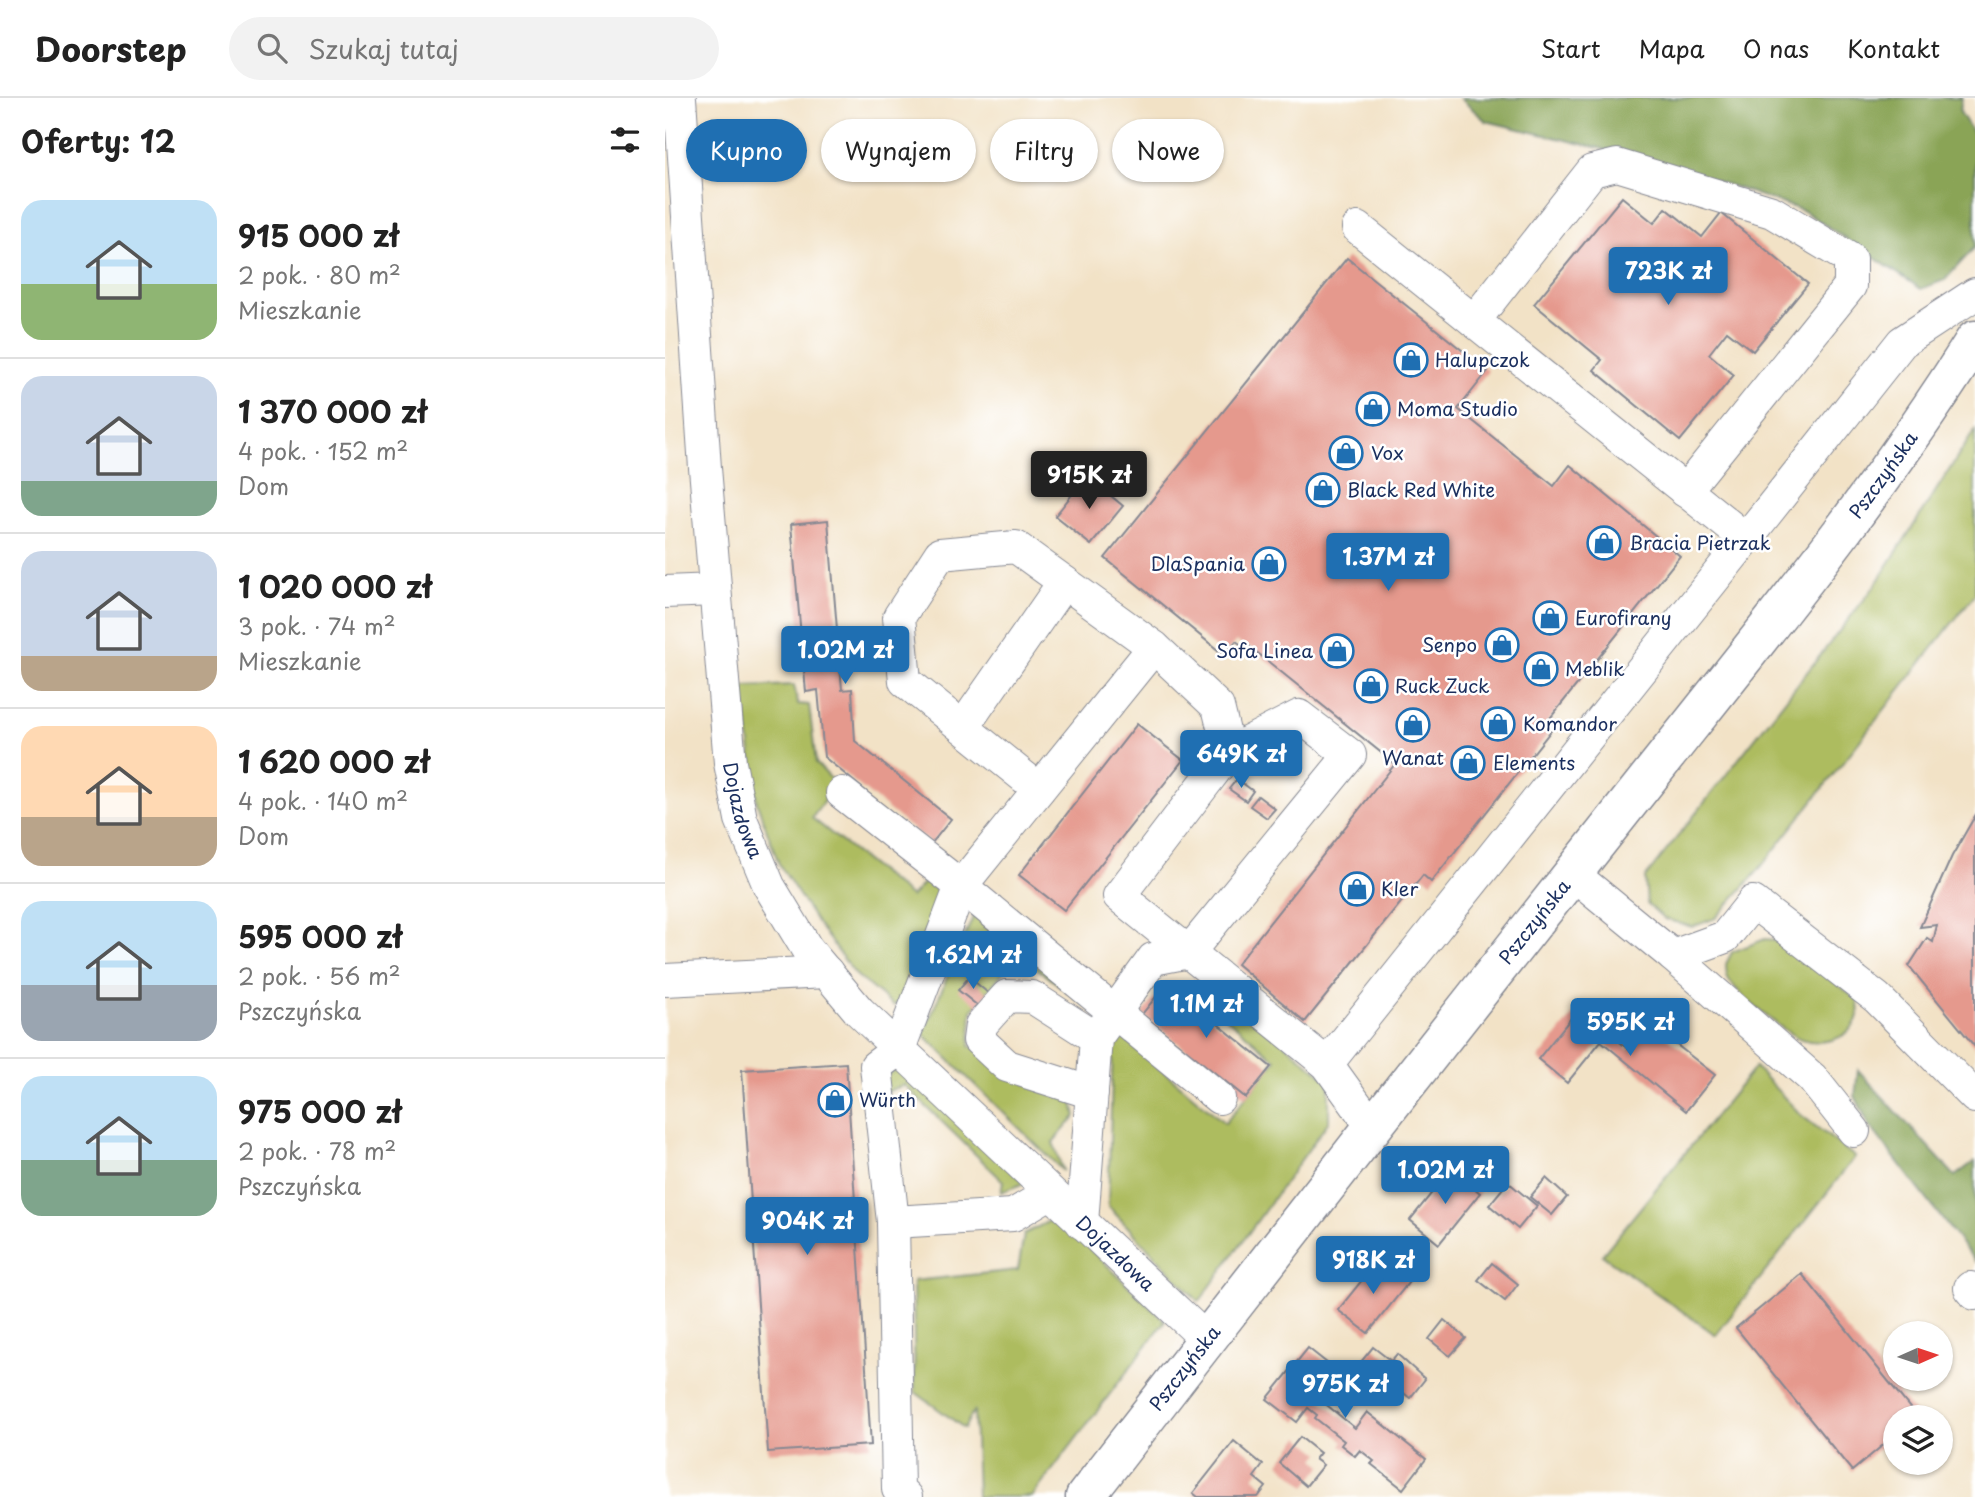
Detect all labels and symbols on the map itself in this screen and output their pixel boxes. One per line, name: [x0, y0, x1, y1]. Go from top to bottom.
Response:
pin: 723K zł: [1603, 248, 1733, 307]
shop icon: Halupczok: [1392, 341, 1430, 379]
place label: Halupczok: [1435, 345, 1530, 373]
shop icon: Moma Studio: [1354, 390, 1392, 428]
place label: Moma Studio: [1397, 394, 1518, 422]
street label: Pszczyńska: [1841, 425, 1924, 524]
shop icon: Vox: [1327, 434, 1365, 472]
place label: Vox: [1371, 438, 1404, 466]
pin: 915K zł: [1024, 452, 1154, 511]
shop icon: Black Red White: [1304, 471, 1342, 509]
place label: Black Red White: [1347, 475, 1495, 503]
shop icon: Bracia Pietrzak: [1585, 524, 1623, 562]
place label: Bracia Pietrzak: [1629, 528, 1771, 556]
pin: 1.37M zł: [1316, 533, 1460, 593]
shop icon: DlaSpania: [1250, 545, 1288, 583]
place label: DlaSpania: [1151, 549, 1245, 577]
shop icon: Eurofirany: [1531, 599, 1569, 637]
place label: Eurofirany: [1575, 603, 1672, 631]
pin: 1.02M zł: [773, 626, 917, 686]
shop icon: Senpo: [1483, 626, 1521, 664]
place label: Senpo: [1422, 630, 1477, 658]
shop icon: Sofa Linea: [1318, 632, 1356, 670]
place label: Sofa Linea: [1216, 636, 1313, 664]
shop icon: Meblik: [1522, 650, 1560, 688]
place label: Meblik: [1565, 654, 1625, 682]
shop icon: Ruck Zuck: [1352, 667, 1390, 705]
place label: Ruck Zuck: [1395, 671, 1490, 699]
shop icon: Komandor: [1479, 705, 1517, 743]
shop icon: Wanat: [1394, 706, 1432, 744]
place label: Komandor: [1523, 709, 1617, 737]
pin: 649K zł: [1176, 730, 1306, 790]
place label: Wanat: [1382, 743, 1444, 771]
shop icon: Elements: [1449, 744, 1487, 782]
place label: Elements: [1493, 748, 1575, 776]
street label: Dojazdowa: [717, 759, 771, 863]
shop icon: Kler: [1338, 870, 1376, 908]
street label: Pszczyńska: [1491, 872, 1576, 970]
place label: Kler: [1381, 874, 1418, 902]
pin: 1.62M zł: [901, 932, 1045, 991]
pin: 1.1M zł: [1141, 981, 1271, 1040]
pin: 595K zł: [1565, 998, 1695, 1058]
shop icon: Würth: [816, 1081, 854, 1119]
place label: Würth: [859, 1085, 916, 1113]
pin: 1.02M zł: [1373, 1146, 1517, 1206]
pin: 904K zł: [742, 1198, 872, 1257]
street label: Dojazdowa: [1070, 1208, 1162, 1297]
pin: 918K zł: [1308, 1236, 1438, 1296]
street label: Pszczyńska: [1142, 1319, 1226, 1416]
north arrow: [1883, 1321, 1953, 1391]
pin: 975K zł: [1280, 1360, 1410, 1420]

